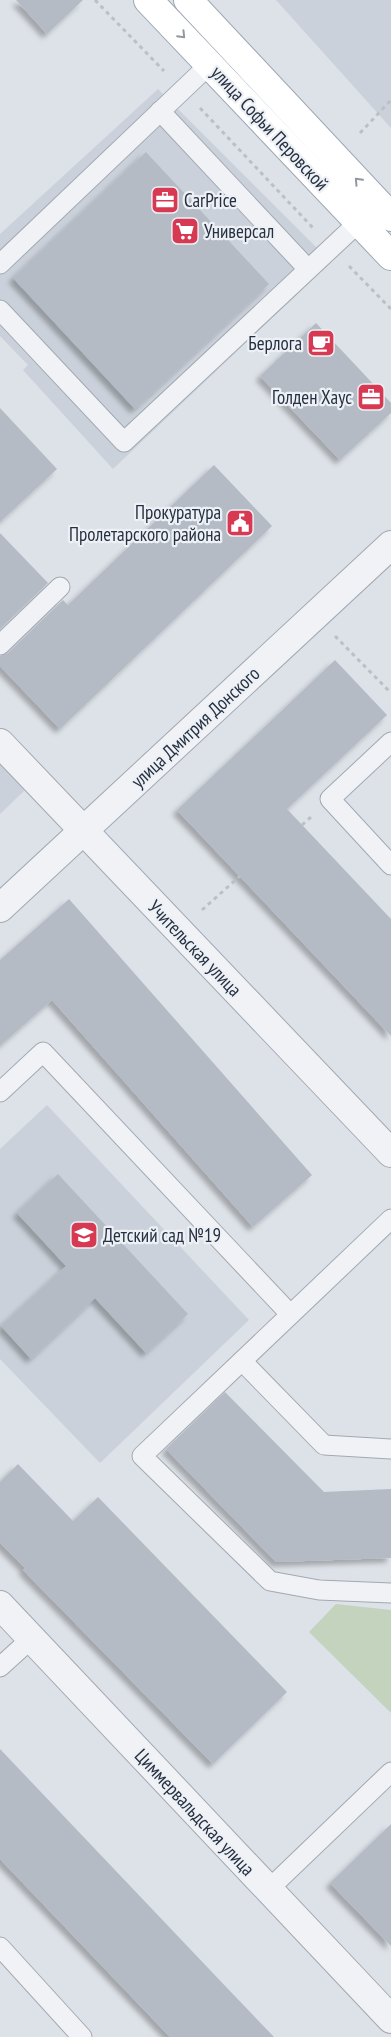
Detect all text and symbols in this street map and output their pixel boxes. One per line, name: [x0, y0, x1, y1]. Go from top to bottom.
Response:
one-way arrow: [176, 29, 185, 38]
street label: улица Софьи Перовской: [206, 61, 334, 195]
one-way arrow: [355, 178, 364, 187]
office icon: CarPrice: [150, 185, 180, 215]
place label: CarPrice: [184, 188, 237, 212]
supermarket icon: Универсал: [170, 216, 200, 246]
place label: Универсал: [204, 219, 274, 243]
cafe icon: Берлога: [306, 328, 336, 358]
place label: Берлога: [248, 331, 302, 355]
office icon: Голден Хаус: [356, 382, 386, 412]
place label: Голден Хаус: [272, 385, 352, 409]
place label: Прокуратура Пролетарского района: [69, 500, 221, 546]
public building icon: Прокуратура Пролетарского района: [225, 508, 255, 538]
street label: улица Дмитрия Донского: [126, 661, 264, 793]
street label: Учительская улица: [143, 895, 247, 1001]
school or university icon: Детский сад №19: [69, 1220, 99, 1250]
place label: Детский сад №19: [103, 1223, 221, 1247]
street label: Циммервальдская улица: [130, 1743, 260, 1881]

